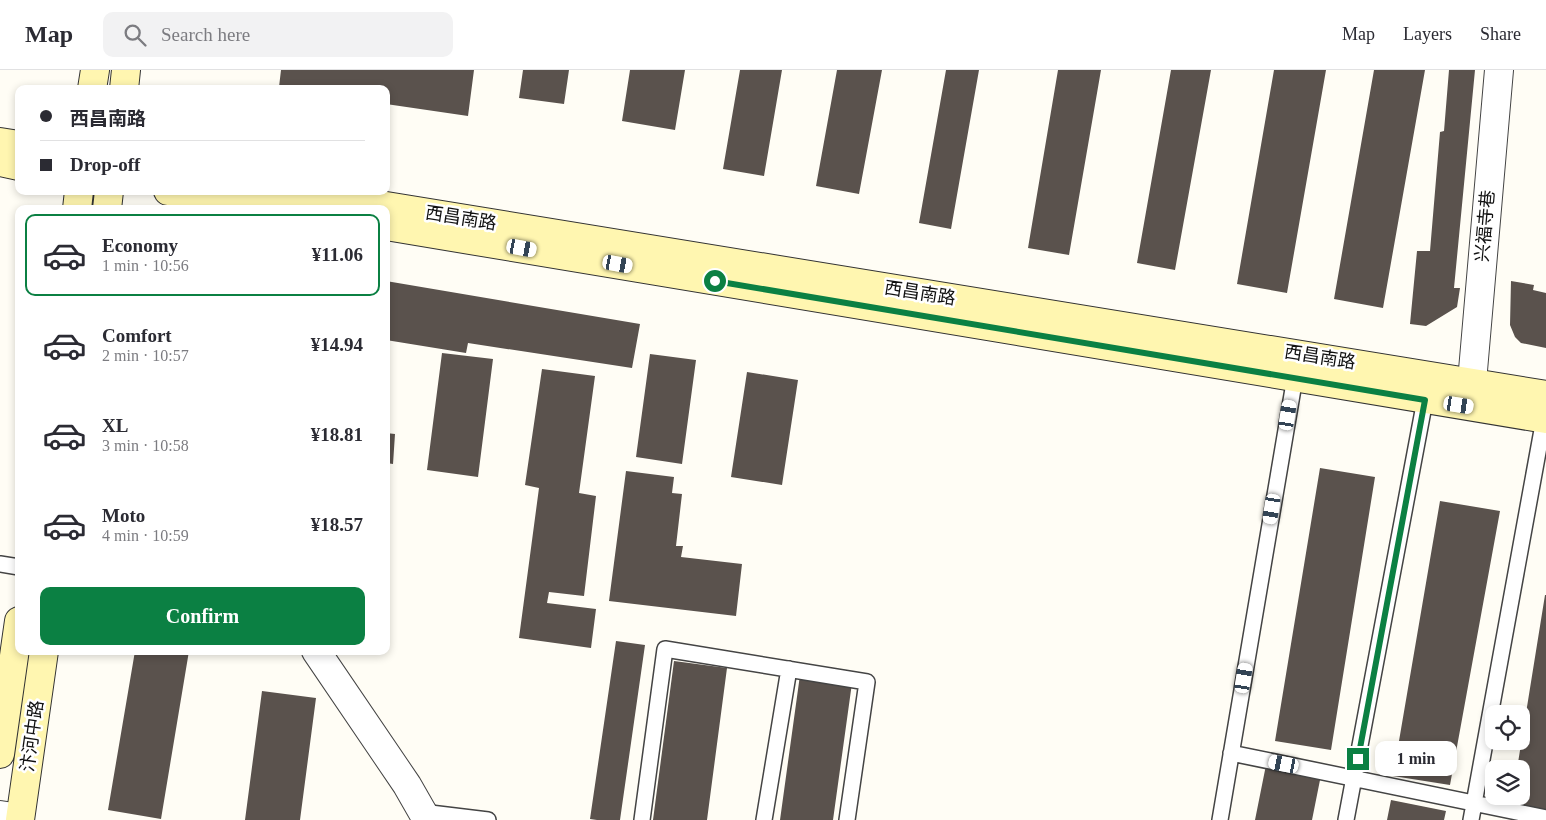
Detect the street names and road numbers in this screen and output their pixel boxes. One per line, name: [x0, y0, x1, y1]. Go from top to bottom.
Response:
street label: 兴福寺巷: [1472, 189, 1498, 263]
street label: 西昌南路: [424, 202, 498, 234]
street label: 西昌南路: [883, 277, 957, 309]
street label: 西昌南路: [1283, 341, 1357, 373]
street label: 汴河中路: [17, 699, 47, 773]

